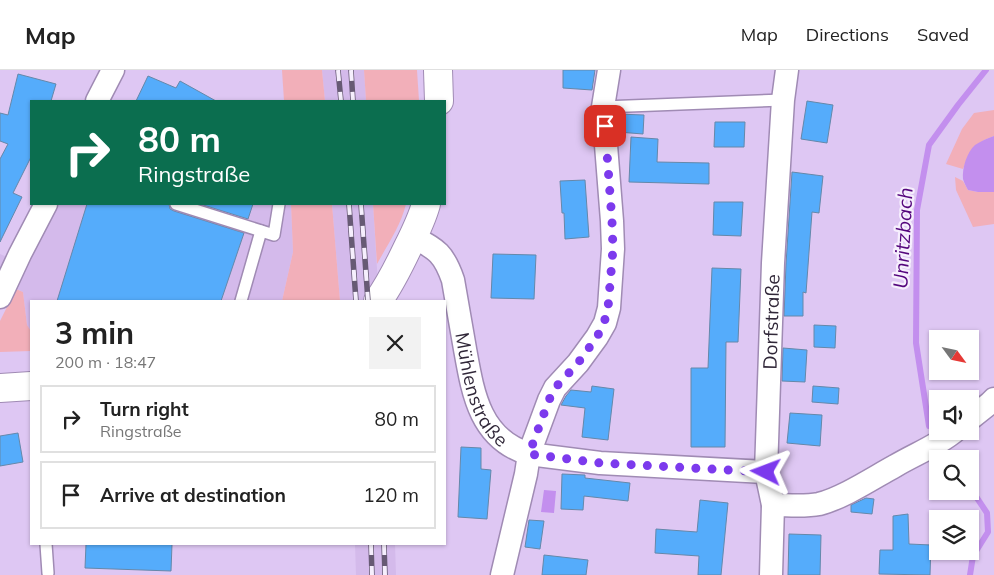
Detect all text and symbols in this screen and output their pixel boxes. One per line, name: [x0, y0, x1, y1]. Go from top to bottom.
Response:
text: Map: [25, 20, 76, 50]
text: Map: [741, 23, 778, 46]
text: Directions: [806, 23, 889, 46]
text: Saved: [917, 23, 969, 46]
pin: [584, 105, 626, 147]
icon: arrive: [591, 112, 619, 140]
text: 80 m: [138, 117, 221, 161]
icon: right: [55, 120, 120, 185]
text: Ringstraße: [138, 160, 250, 188]
water label: Unritzbach: [887, 187, 918, 289]
street label: Dorfstraße: [757, 274, 785, 370]
text: 3 min: [55, 314, 134, 352]
button: close: [369, 317, 421, 369]
north arrow: [929, 330, 979, 380]
map controls: [929, 330, 979, 560]
street label: Mühlenstraße: [450, 331, 513, 452]
text: 200 m · 18:47: [55, 352, 156, 372]
button: sound: [929, 390, 979, 440]
text: Turn right: [100, 397, 189, 421]
icon: right: [57, 405, 85, 433]
text: 80 m: [375, 407, 419, 431]
text: Ringstraße: [100, 421, 182, 441]
position arrow: [739, 445, 791, 497]
button: search: [929, 450, 979, 500]
icon: arrive: [57, 481, 85, 509]
text: Arrive at destination: [100, 483, 286, 507]
text: 120 m: [363, 483, 419, 507]
button: layers: [929, 510, 979, 560]

